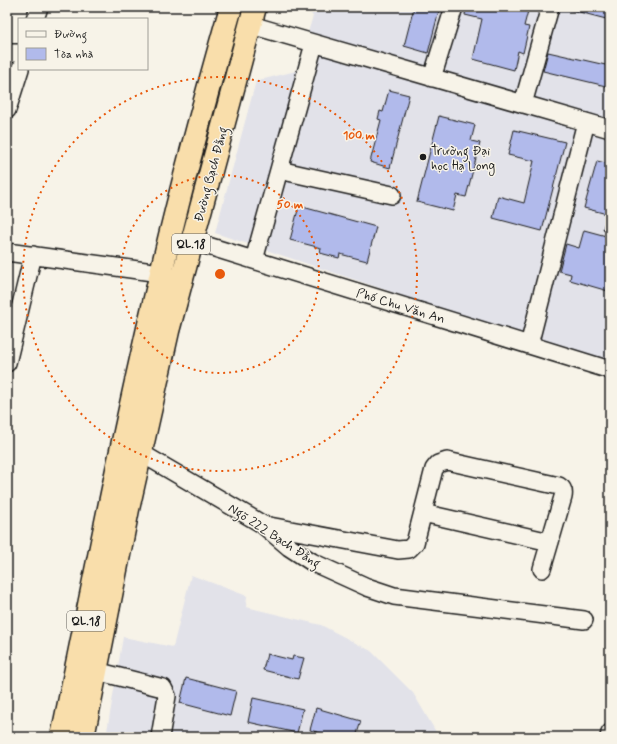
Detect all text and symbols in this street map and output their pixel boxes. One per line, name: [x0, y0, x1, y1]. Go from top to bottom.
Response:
legend: [18, 18, 148, 70]
text: Đường: [54, 27, 87, 44]
text: Tòa nhà: [54, 47, 94, 63]
street label: Đường Bạch Đằng: [191, 125, 234, 224]
text: 100 m: [343, 128, 376, 144]
place label: Trường Đại học Hạ Long: [431, 143, 495, 176]
marker: Trường Đại học Hạ Long: [418, 152, 428, 162]
text: 50 m: [277, 197, 304, 213]
road number: QL.18: [172, 234, 210, 254]
centre of rings: [213, 267, 227, 281]
street label: Phố Chu Văn An: [354, 285, 447, 328]
street label: Ngõ 222 Bạch Đằng: [224, 500, 324, 574]
road number: QL.18: [67, 611, 105, 631]

